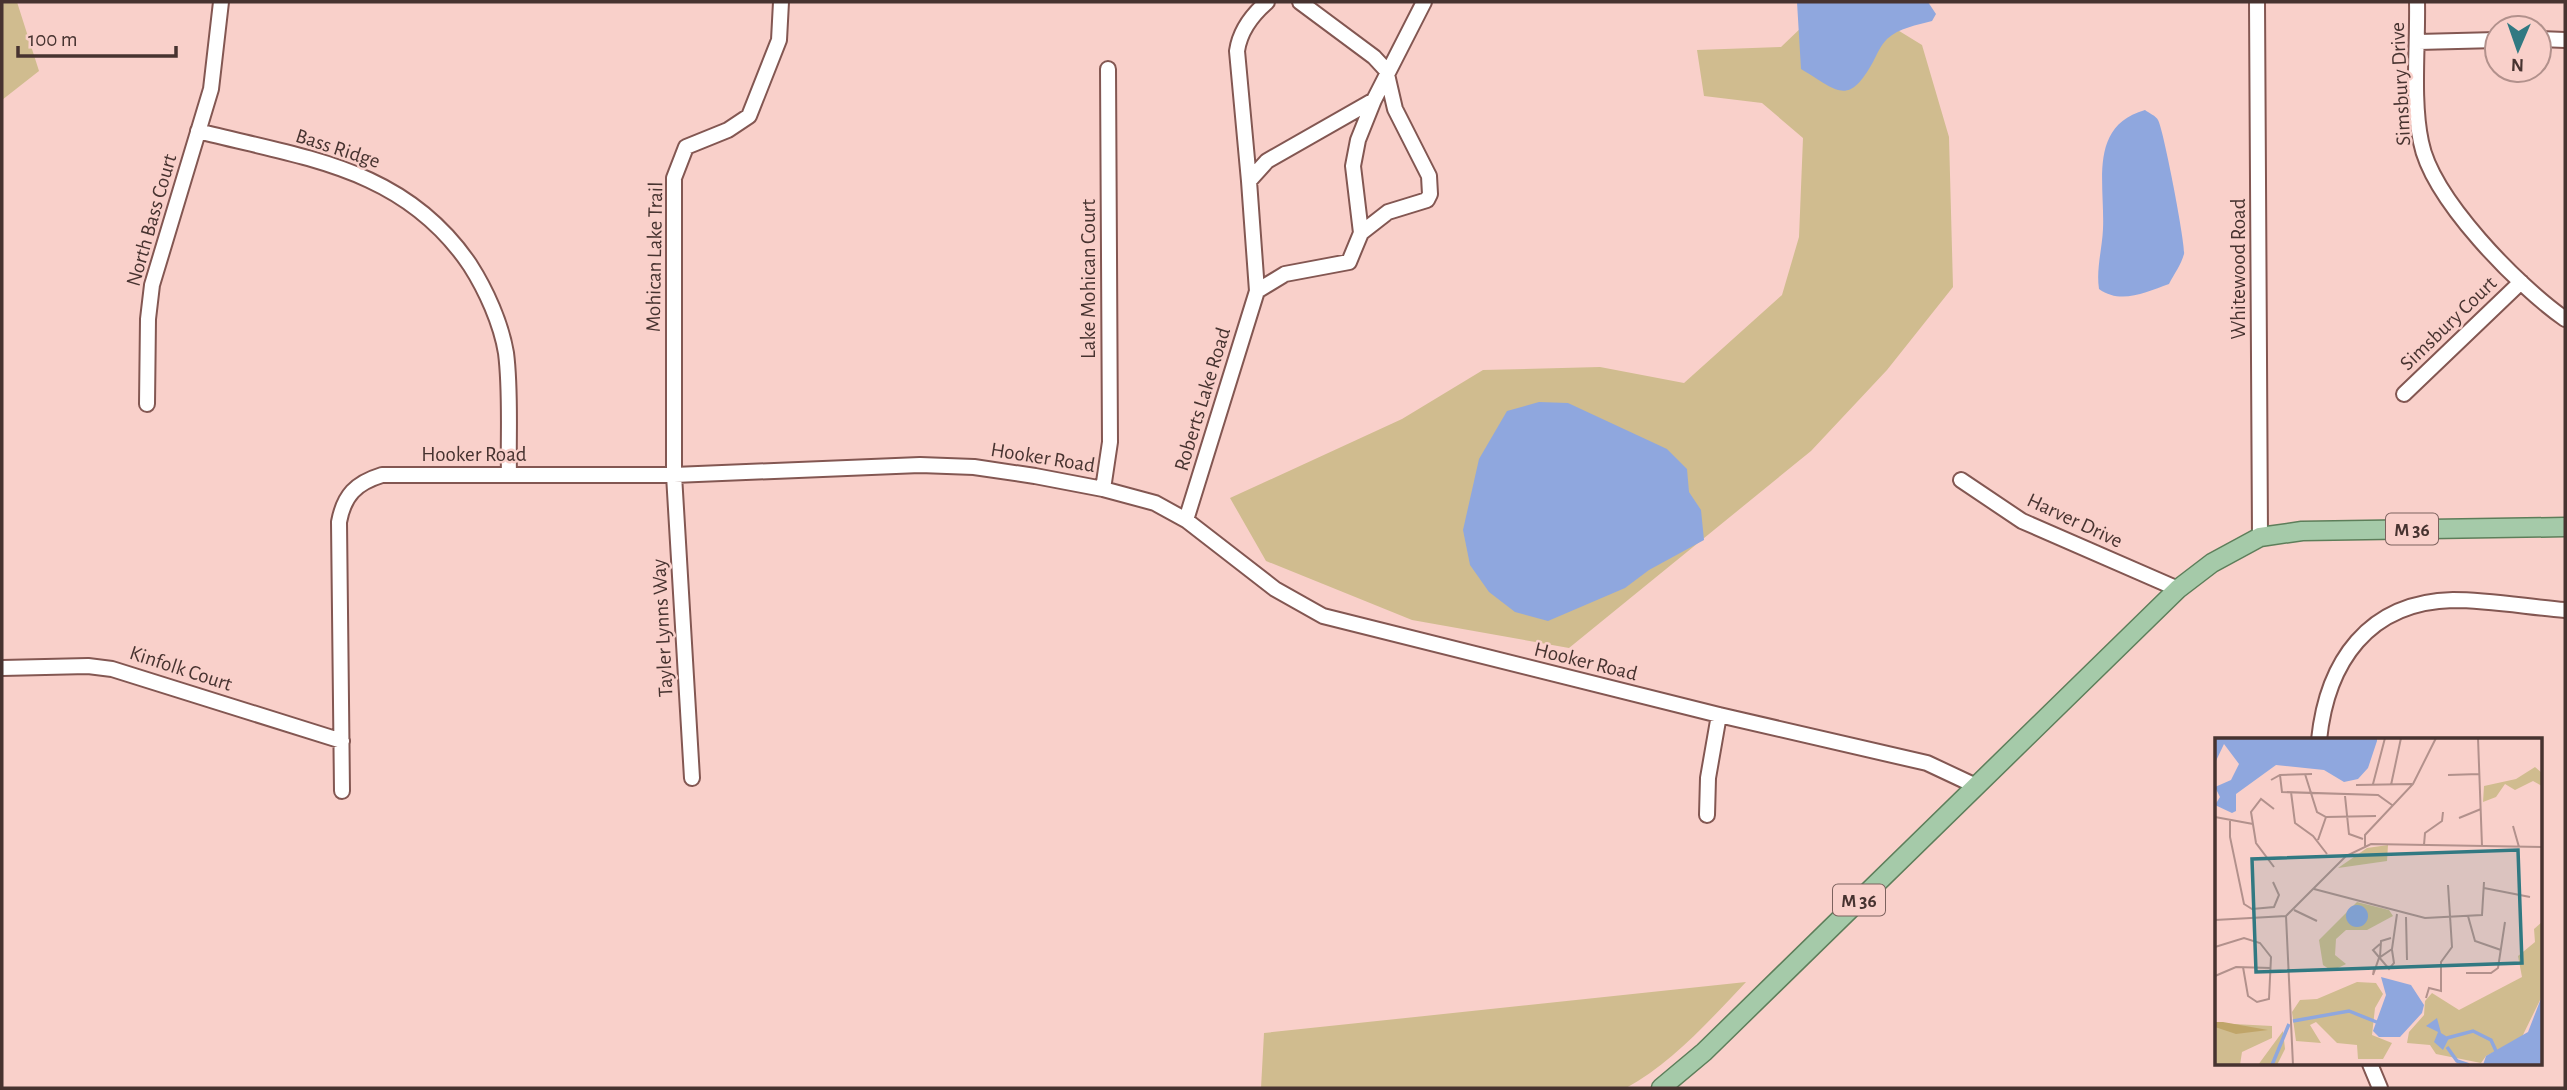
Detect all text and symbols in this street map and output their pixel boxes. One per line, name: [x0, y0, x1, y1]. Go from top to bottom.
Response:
scale bar: [18, 14, 175, 58]
north arrow: [2483, 14, 2553, 84]
street label: Simsbury Drive: [2387, 22, 2414, 146]
text: 100 m: [28, 29, 78, 50]
text: N: [2511, 55, 2524, 74]
street label: Bass Ridge: [293, 125, 383, 172]
street label: North Bass Court: [123, 151, 180, 289]
street label: Mohican Lake Trail: [643, 182, 666, 332]
street label: Whitewood Road: [2228, 198, 2249, 340]
street label: Lake Mohican Court: [1078, 199, 1099, 359]
street label: Simsbury Court: [2396, 272, 2501, 374]
street label: Roberts Lake Road: [1171, 325, 1234, 473]
street label: Hooker Road: [989, 439, 1097, 476]
street label: Hooker Road: [421, 444, 527, 465]
street label: Harver Drive: [2024, 489, 2126, 552]
road number: M 36: [2386, 514, 2438, 544]
street label: Tayler Lynns Way: [648, 558, 677, 698]
street label: Hooker Road: [1532, 639, 1640, 684]
street label: Kinfolk Court: [127, 642, 235, 695]
inset map: [2215, 738, 2542, 1066]
road number: M 36: [1833, 885, 1885, 916]

